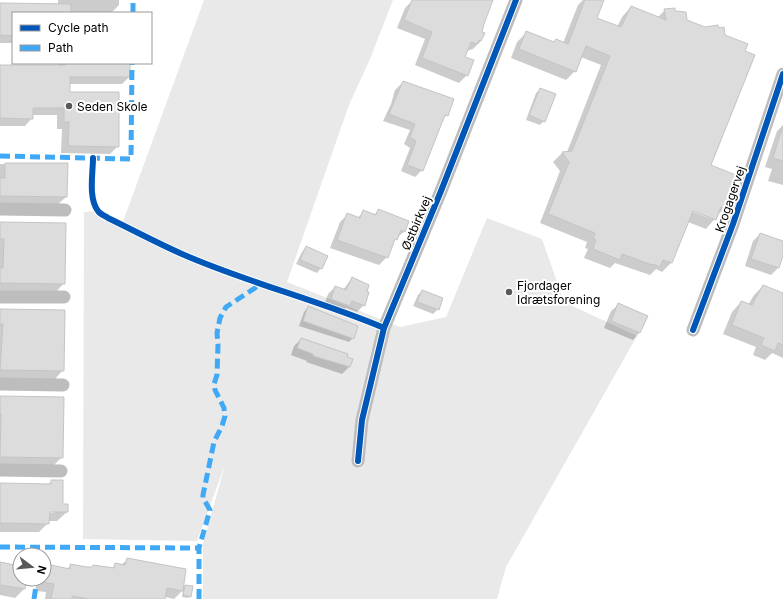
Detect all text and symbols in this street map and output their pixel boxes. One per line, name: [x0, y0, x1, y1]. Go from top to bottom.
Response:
legend: [12, 12, 152, 64]
text: Cycle path: [48, 20, 109, 35]
text: Path: [48, 40, 73, 55]
place label: Seden Skole: [77, 99, 148, 114]
marker: Seden Skole: [64, 101, 74, 111]
street label: Krogagervej: [712, 164, 748, 234]
street label: Østbirkvej: [398, 194, 434, 252]
place label: Fjordager Idrætsforening: [517, 278, 600, 307]
marker: Fjordager Idrætsforening: [504, 287, 514, 297]
north arrow: [12, 547, 52, 587]
text: N: [34, 564, 49, 576]

